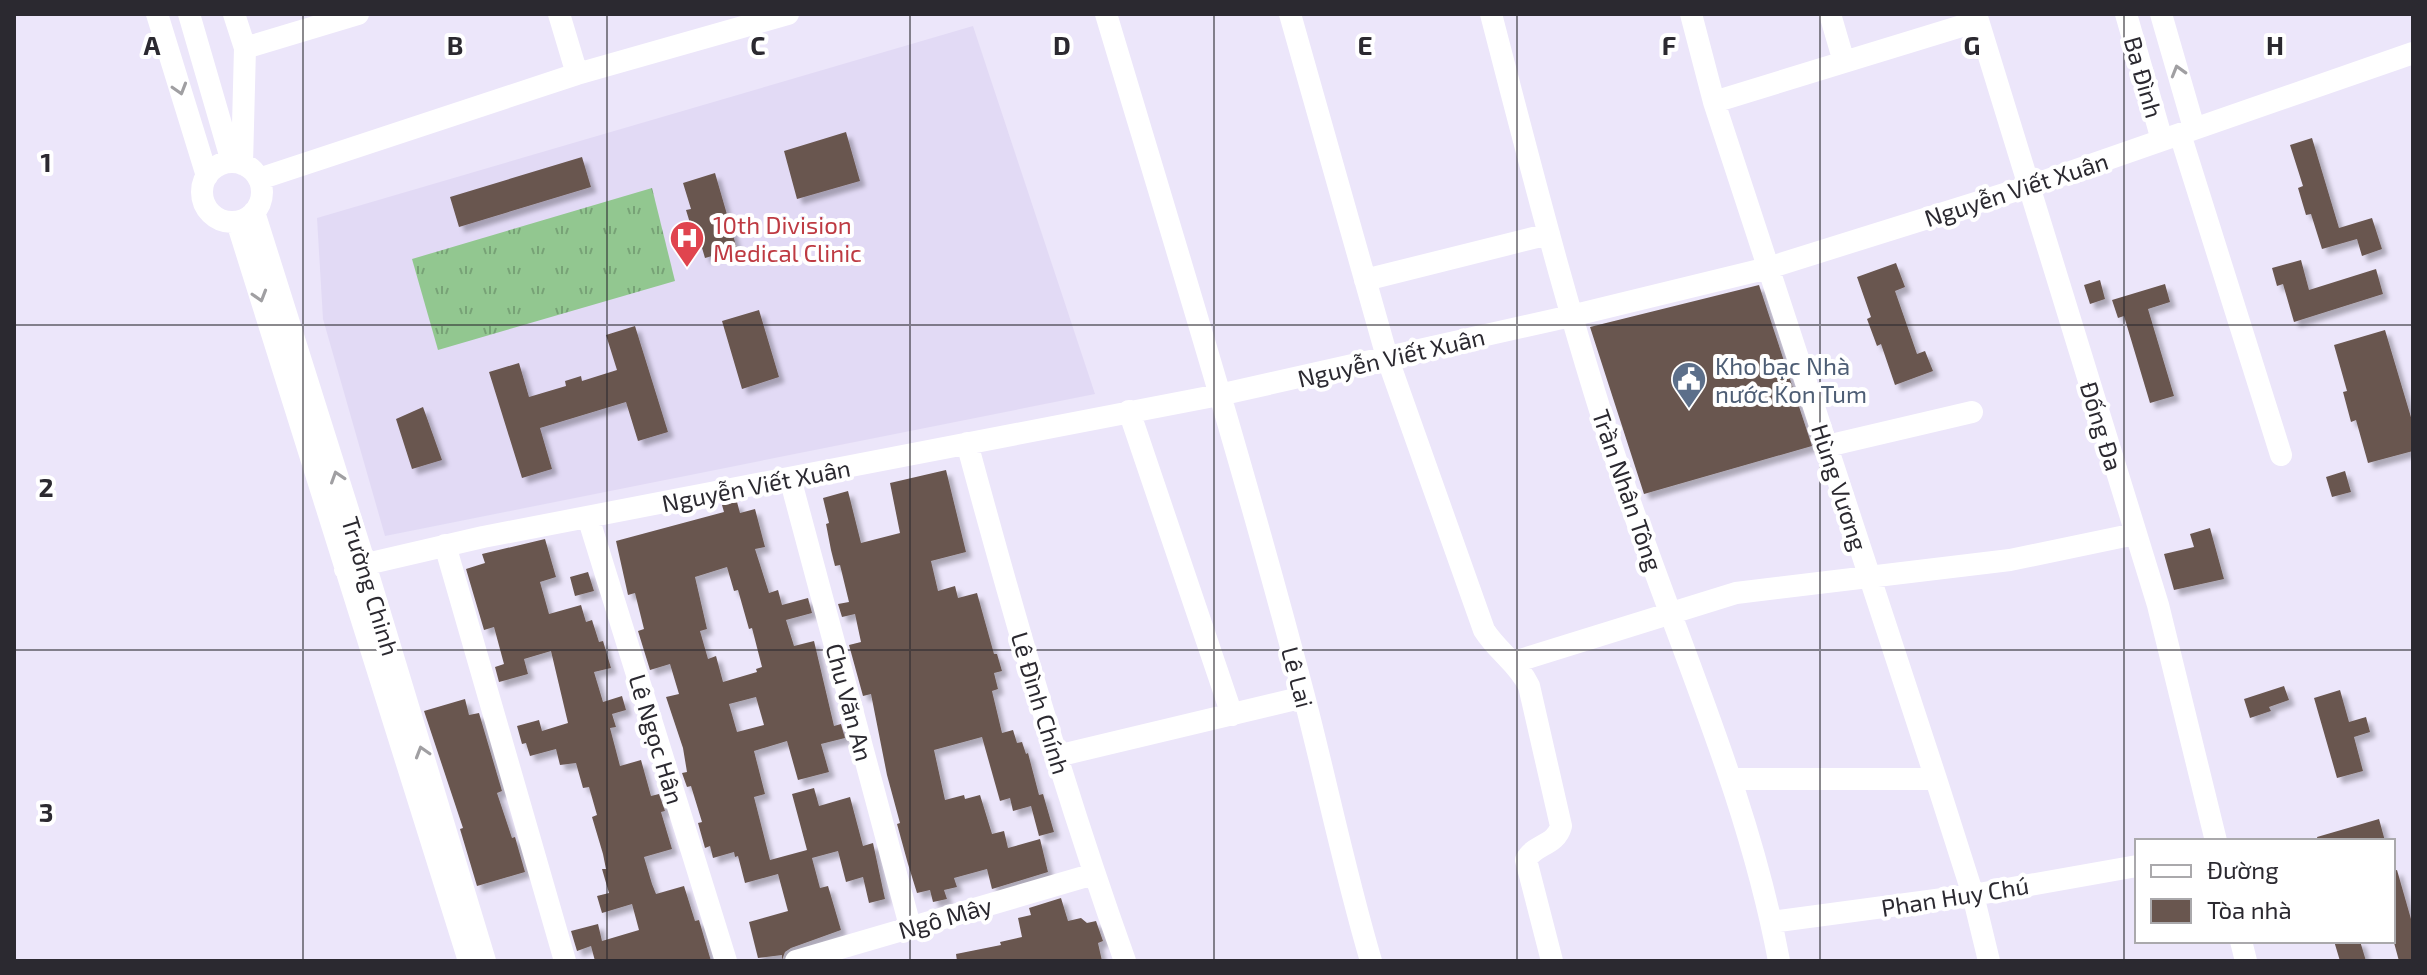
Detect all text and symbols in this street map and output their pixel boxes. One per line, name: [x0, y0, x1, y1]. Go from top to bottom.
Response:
text: A: [144, 29, 161, 60]
text: B: [447, 29, 463, 60]
text: C: [750, 29, 766, 60]
text: D: [1053, 29, 1071, 60]
text: E: [1357, 29, 1373, 60]
text: F: [1662, 29, 1676, 60]
text: G: [1964, 29, 1980, 60]
text: H: [2266, 29, 2284, 60]
street label: Ba Đình: [2119, 33, 2169, 121]
one-way arrow: [2171, 65, 2187, 79]
one-way arrow: [171, 81, 187, 95]
text: 1: [40, 146, 52, 177]
street label: Nguyễn Viết Xuân: [1921, 146, 2111, 232]
place label: 10th Division Medical Clinic: [713, 210, 862, 267]
hospital icon: 10th Division Medical Clinic: [668, 219, 706, 269]
one-way arrow: [251, 289, 267, 303]
street label: Nguyễn Viết Xuân: [1294, 321, 1488, 393]
place label: Kho bạc Nhà nước Kon Tum: [1715, 351, 1867, 408]
public building icon: Kho bạc Nhà nước Kon Tum: [1670, 360, 1708, 410]
street label: Đống Đa: [2075, 378, 2129, 474]
street label: Trần Nhân Tông: [1587, 405, 1669, 575]
street label: Hùng Vương: [1806, 420, 1874, 554]
street label: Nguyễn Viết Xuân: [659, 453, 853, 517]
text: 2: [38, 471, 54, 502]
one-way arrow: [331, 471, 347, 485]
street label: Trường Chinh: [336, 513, 406, 659]
street label: Lê Đình Chính: [1006, 628, 1076, 778]
street label: Chu Văn An: [820, 640, 880, 764]
street label: Lê Lai: [1276, 643, 1320, 711]
street label: Lê Ngọc Hân: [623, 670, 691, 808]
one-way arrow: [415, 746, 431, 760]
text: 3: [39, 796, 53, 827]
legend: [2135, 839, 2395, 943]
text: Đường: [2207, 855, 2279, 884]
street label: Phan Huy Chú: [1879, 870, 2031, 922]
street label: Ngô Mây: [895, 890, 995, 944]
text: Tòa nhà: [2207, 895, 2292, 924]

